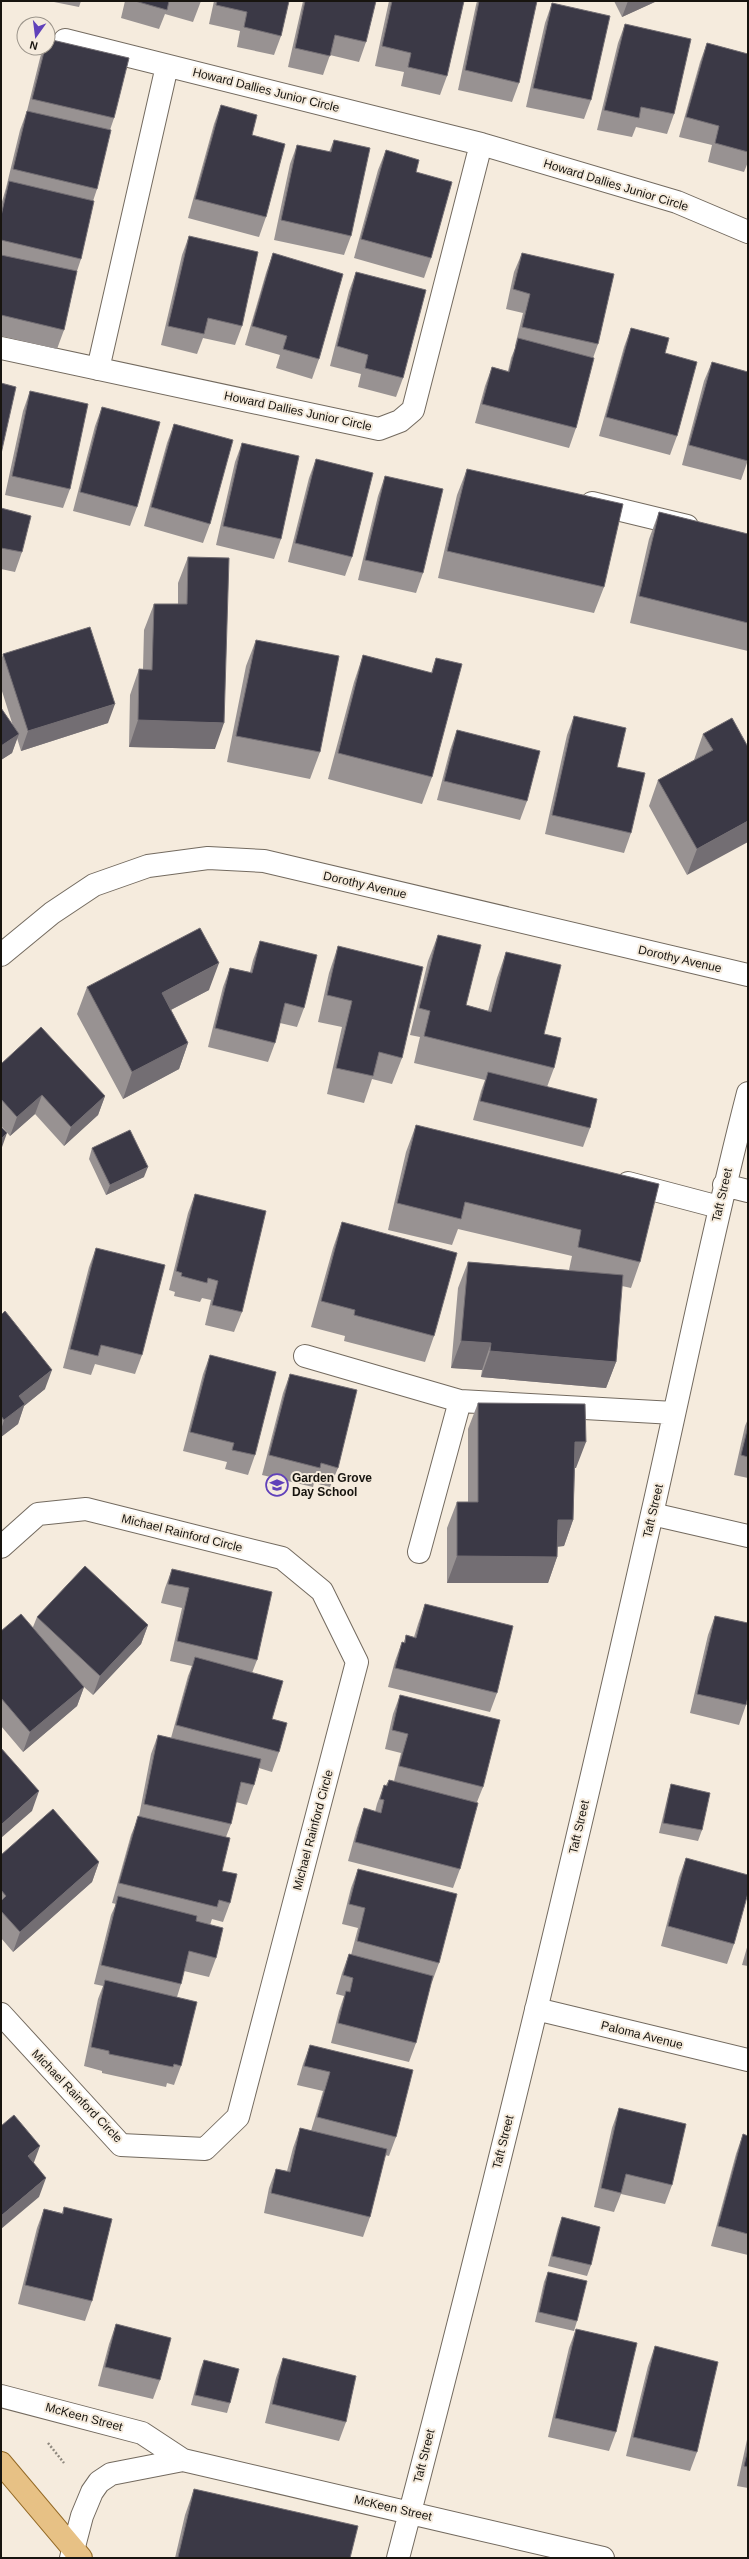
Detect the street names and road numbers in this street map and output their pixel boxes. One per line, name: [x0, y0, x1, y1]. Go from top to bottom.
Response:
street label: Howard Dallies Junior Circle: [191, 65, 341, 115]
street label: Howard Dallies Junior Circle: [542, 156, 690, 214]
street label: Howard Dallies Junior Circle: [223, 388, 373, 434]
street label: Dorothy Avenue: [322, 869, 408, 901]
street label: Dorothy Avenue: [637, 943, 723, 975]
street label: Taft Street: [709, 1166, 735, 1223]
street label: Taft Street: [640, 1482, 666, 1539]
street label: Michael Rainford Circle: [120, 1511, 244, 1555]
street label: Michael Rainford Circle: [290, 1768, 336, 1892]
street label: Taft Street: [566, 1798, 592, 1855]
street label: Paloma Avenue: [600, 2018, 685, 2052]
street label: Michael Rainford Circle: [29, 2047, 125, 2146]
street label: Taft Street: [490, 2113, 517, 2170]
street label: McKeen Street: [44, 2400, 125, 2434]
street label: Taft Street: [411, 2427, 438, 2484]
street label: McKeen Street: [353, 2492, 434, 2524]

